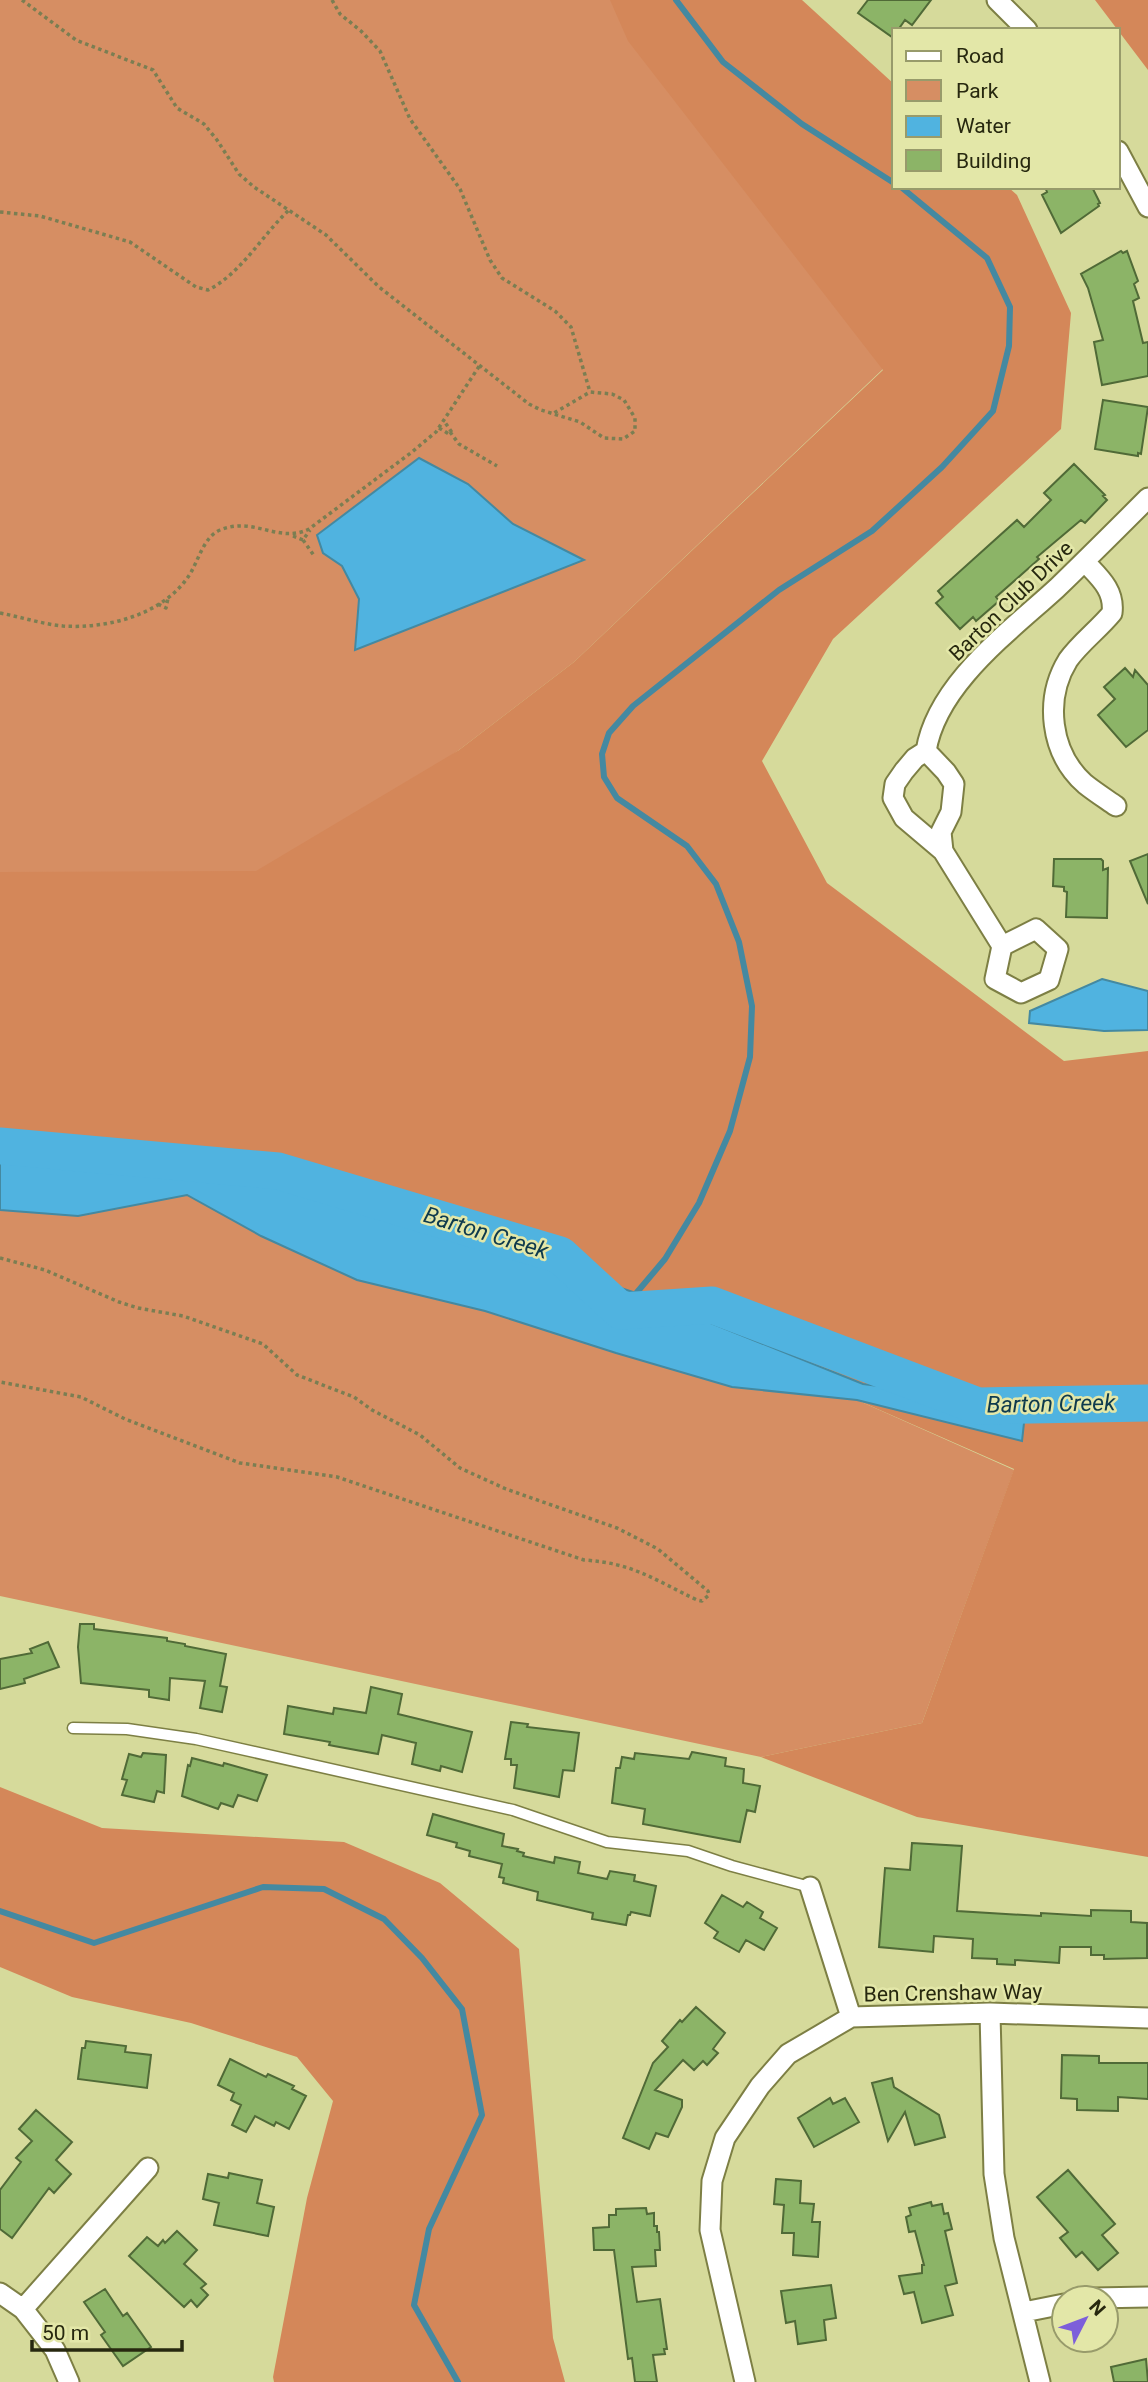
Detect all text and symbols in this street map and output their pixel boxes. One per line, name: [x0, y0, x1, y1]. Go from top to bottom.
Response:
legend: [892, 28, 1120, 189]
text: Road: [956, 44, 1004, 68]
text: Park: [956, 79, 999, 103]
text: Water: [956, 114, 1011, 138]
text: Building: [956, 149, 1031, 173]
street label: Barton Club Drive: [944, 536, 1078, 666]
water label: Barton Creek: [420, 1201, 552, 1265]
water label: Barton Creek: [986, 1389, 1116, 1419]
street label: Ben Crenshaw Way: [863, 1979, 1043, 2007]
north arrow: [1050, 2284, 1120, 2354]
text: N: [1084, 2295, 1110, 2321]
scale bar: [32, 2308, 182, 2352]
text: 50 m: [42, 2321, 89, 2345]

